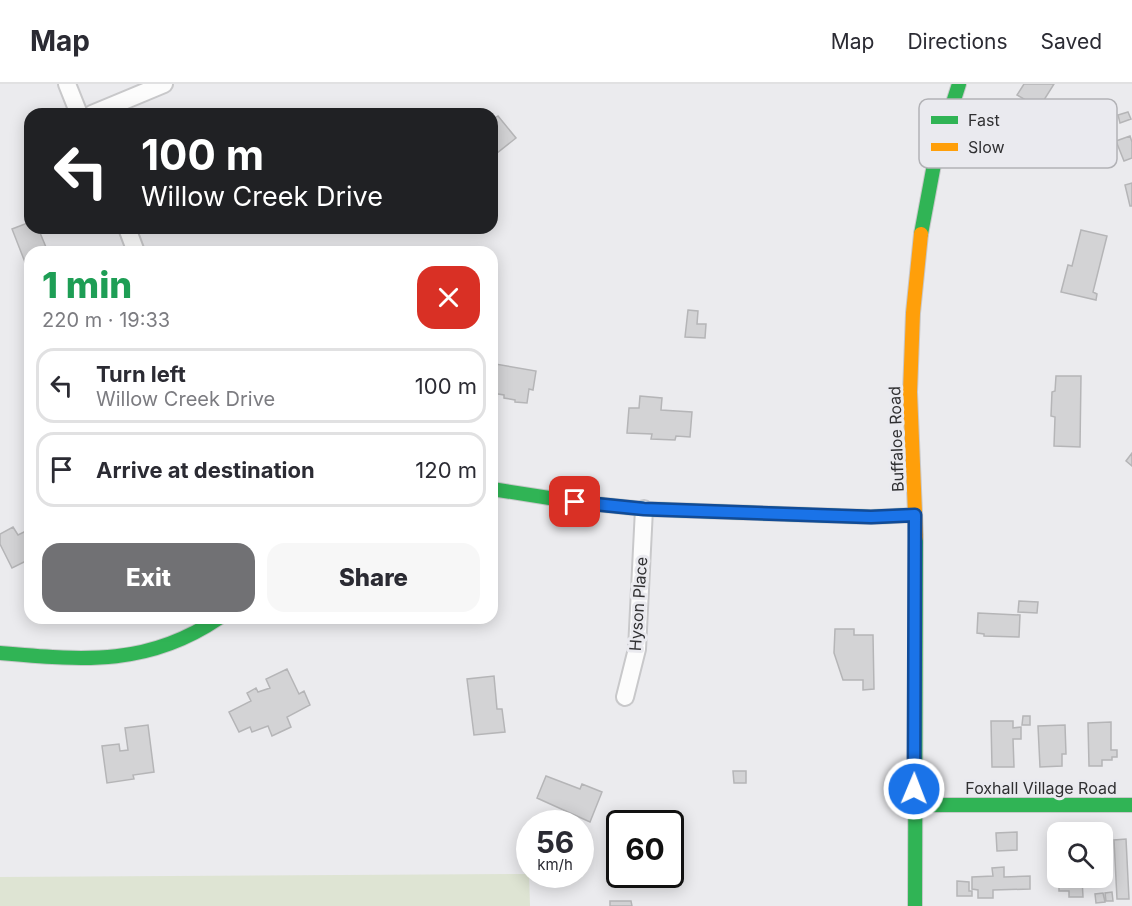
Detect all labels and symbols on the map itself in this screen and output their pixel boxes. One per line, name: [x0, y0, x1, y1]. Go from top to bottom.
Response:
legend: [919, 99, 1117, 168]
text: Fast: [968, 110, 1000, 130]
text: Slow: [968, 137, 1005, 157]
street label: Buffaloe Road: [884, 386, 908, 492]
pin: [549, 476, 600, 527]
street label: Hyson Place: [625, 556, 651, 652]
position arrow: [882, 757, 946, 821]
street label: Foxhall Village Road: [965, 778, 1117, 798]
speed limit sign: 60: [606, 810, 684, 888]

